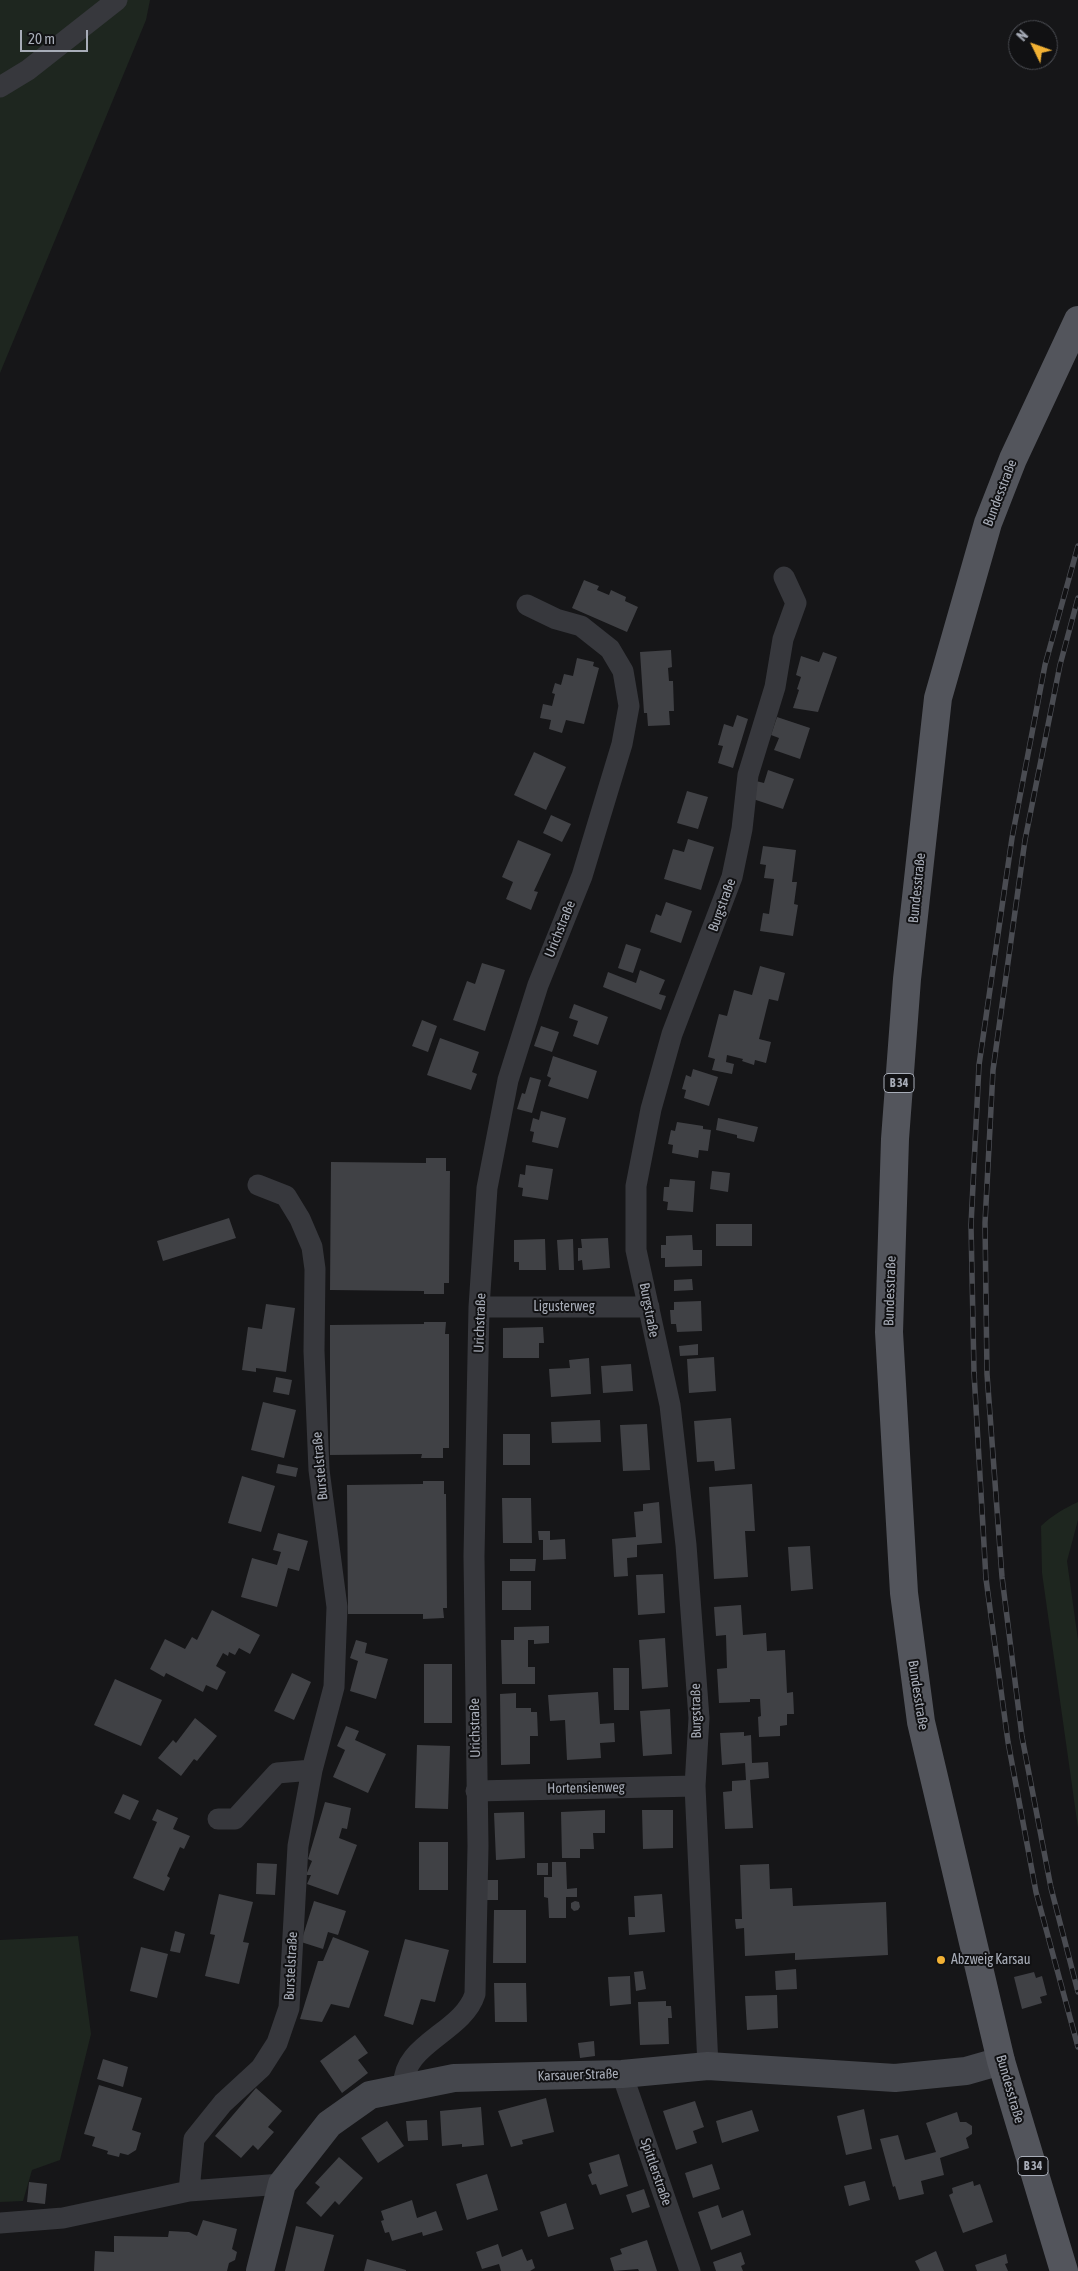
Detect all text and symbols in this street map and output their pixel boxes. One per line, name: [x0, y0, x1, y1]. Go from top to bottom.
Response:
scale bar: [22, 20, 90, 52]
north arrow: [1008, 20, 1058, 70]
text: N: [1014, 27, 1031, 44]
text: 20 m: [28, 30, 55, 47]
street label: Bundesstraße: [980, 457, 1020, 529]
street label: Bundesstraße: [905, 852, 929, 924]
street label: Burgstraße: [705, 876, 739, 934]
street label: Urichstraße: [541, 898, 579, 960]
road number: B 34: [884, 1074, 914, 1092]
street label: Bundesstraße: [880, 1256, 900, 1326]
street label: Burgstraße: [635, 1281, 663, 1339]
street label: Urichstraße: [471, 1293, 489, 1353]
street label: Ligusterweg: [533, 1299, 595, 1315]
street label: Burstelstraße: [309, 1431, 331, 1501]
street label: Bundesstraße: [904, 1659, 932, 1731]
street label: Burgstraße: [687, 1683, 705, 1739]
street label: Urichstraße: [466, 1698, 484, 1758]
street label: Hortensienweg: [547, 1779, 625, 1797]
street label: Burstelstraße: [281, 1931, 301, 2001]
place label: Abzweig Karsau: [951, 1952, 1031, 1968]
marker: Abzweig Karsau: [935, 1954, 947, 1966]
street label: Bundesstraße: [992, 2053, 1028, 2125]
street label: Karsauer Straße: [537, 2065, 619, 2085]
street label: Spittlerstraße: [637, 2136, 675, 2208]
road number: B 34: [1018, 2156, 1048, 2176]

